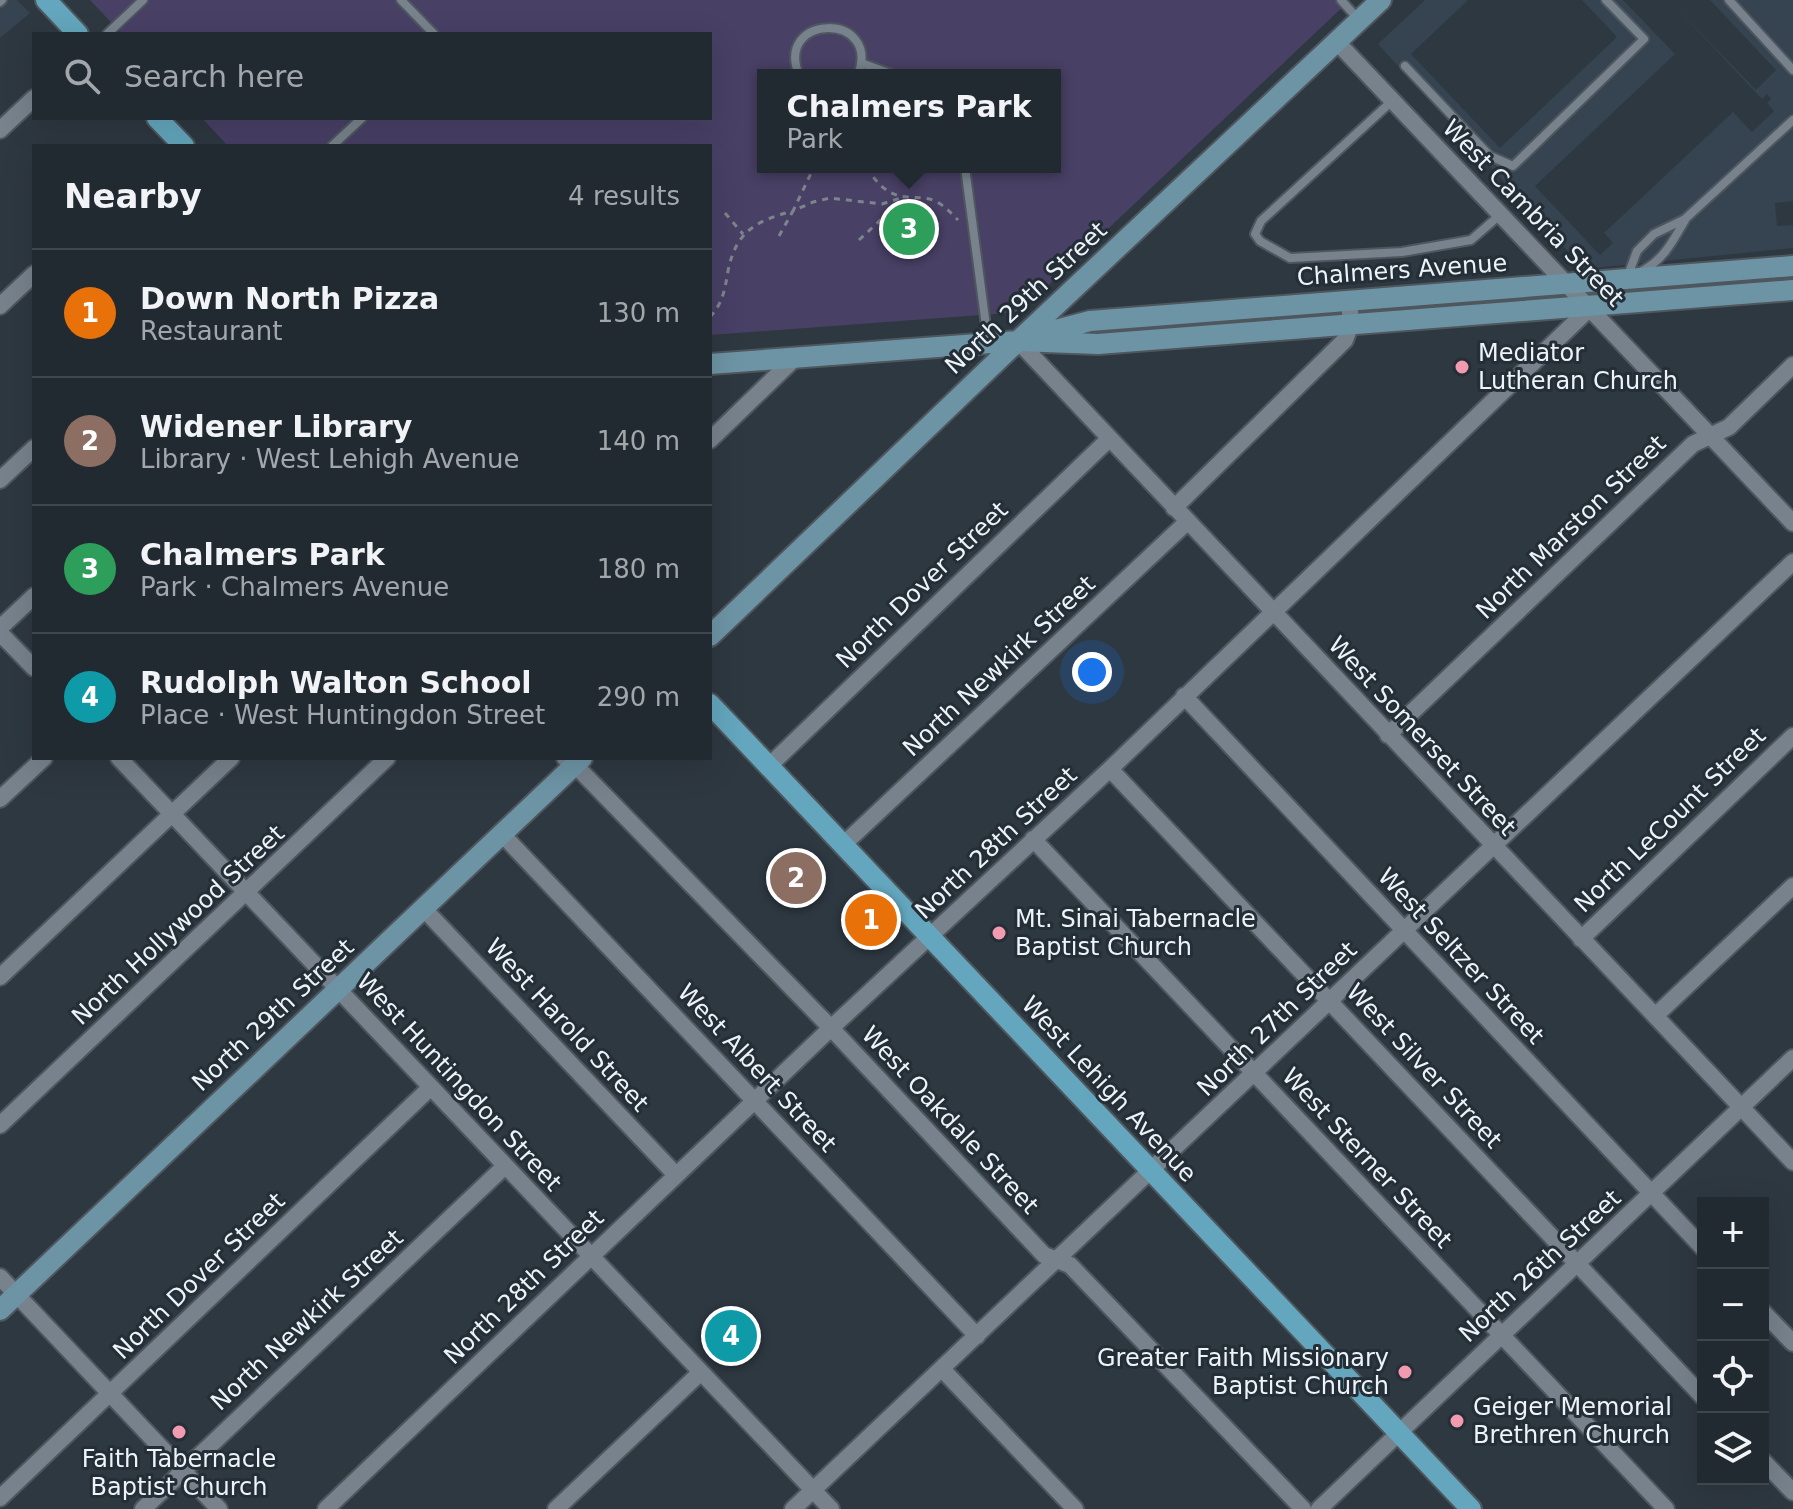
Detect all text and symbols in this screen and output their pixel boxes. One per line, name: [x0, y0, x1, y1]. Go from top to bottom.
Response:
search box: [32, 32, 712, 120]
icon: search: [60, 54, 104, 98]
text: Search here: [124, 59, 304, 94]
popup: [757, 69, 1061, 173]
text: Chalmers Park: [787, 89, 1031, 124]
street label: West Cambria Street: [1437, 114, 1629, 312]
text: Park: [787, 124, 843, 154]
text: Nearby: [64, 176, 202, 216]
text: 4 results: [568, 181, 680, 211]
pin: 3: [883, 199, 935, 259]
street label: North 29th Street: [939, 216, 1113, 380]
street label: Chalmers Avenue: [1296, 249, 1508, 291]
text: Down North Pizza: [140, 281, 439, 316]
text: 1: [81, 298, 99, 328]
text: 130 m: [597, 298, 680, 328]
text: Restaurant: [140, 316, 282, 346]
place label: Mediator Lutheran Church: [1478, 339, 1678, 395]
marker: Mediator Lutheran Church: [1453, 358, 1471, 376]
text: Widener Library: [140, 409, 412, 444]
text: 2: [81, 426, 99, 456]
text: 140 m: [597, 426, 680, 456]
street label: North Marston Street: [1470, 429, 1672, 625]
text: Library · West Lehigh Avenue: [140, 444, 519, 474]
street label: North Dover Street: [831, 496, 1013, 674]
text: Chalmers Park: [140, 537, 385, 572]
text: 3: [81, 554, 99, 584]
text: 180 m: [597, 554, 680, 584]
street label: North Newkirk Street: [897, 570, 1101, 762]
text: Park · Chalmers Avenue: [140, 572, 449, 602]
street label: West Somerset Street: [1322, 631, 1522, 841]
your location: [1072, 652, 1112, 692]
text: Rudolph Walton School: [140, 665, 532, 700]
text: 4: [81, 682, 99, 712]
text: 290 m: [597, 682, 680, 712]
text: Place · West Huntingdon Street: [140, 700, 545, 730]
street label: North LeCount Street: [1569, 722, 1771, 918]
street label: North 28th Street: [909, 761, 1083, 925]
street label: North Hollywood Street: [66, 819, 290, 1031]
pin: 2: [770, 848, 822, 908]
street label: West Seltzer Street: [1372, 862, 1550, 1050]
pin: 1: [845, 890, 897, 950]
place label: Mt. Sinai Tabernacle Baptist Church: [1015, 905, 1256, 961]
marker: Mt. Sinai Tabernacle Baptist Church: [990, 924, 1008, 942]
street label: North 29th Street: [186, 933, 360, 1097]
street label: West Harold Street: [480, 933, 654, 1117]
street label: North 27th Street: [1192, 936, 1362, 1102]
street label: West Huntingdon Street: [351, 967, 567, 1197]
street label: West Albert Street: [672, 978, 842, 1158]
street label: West Silver Street: [1341, 978, 1507, 1154]
street label: West Lehigh Avenue: [1016, 990, 1202, 1188]
street label: West Oakdale Street: [856, 1020, 1044, 1220]
street label: West Sterner Street: [1276, 1062, 1458, 1254]
street label: North 26th Street: [1453, 1184, 1627, 1348]
street label: North Dover Street: [108, 1187, 290, 1365]
map controls: [1697, 1197, 1769, 1485]
button: +: [1697, 1197, 1769, 1269]
street label: North 28th Street: [439, 1204, 609, 1370]
street label: North Newkirk Street: [205, 1224, 409, 1416]
button: −: [1697, 1269, 1769, 1341]
pin: 4: [705, 1306, 757, 1366]
button: locate: [1697, 1341, 1769, 1413]
place label: Greater Faith Missionary Baptist Church: [1097, 1344, 1389, 1400]
marker: Greater Faith Missionary Baptist Church: [1396, 1363, 1414, 1381]
place label: Geiger Memorial Brethren Church: [1473, 1393, 1672, 1449]
marker: Geiger Memorial Brethren Church: [1448, 1412, 1466, 1430]
button: layers: [1697, 1413, 1769, 1485]
marker: Faith Tabernacle Baptist Church: [170, 1423, 188, 1441]
place label: Faith Tabernacle Baptist Church: [82, 1445, 276, 1501]

